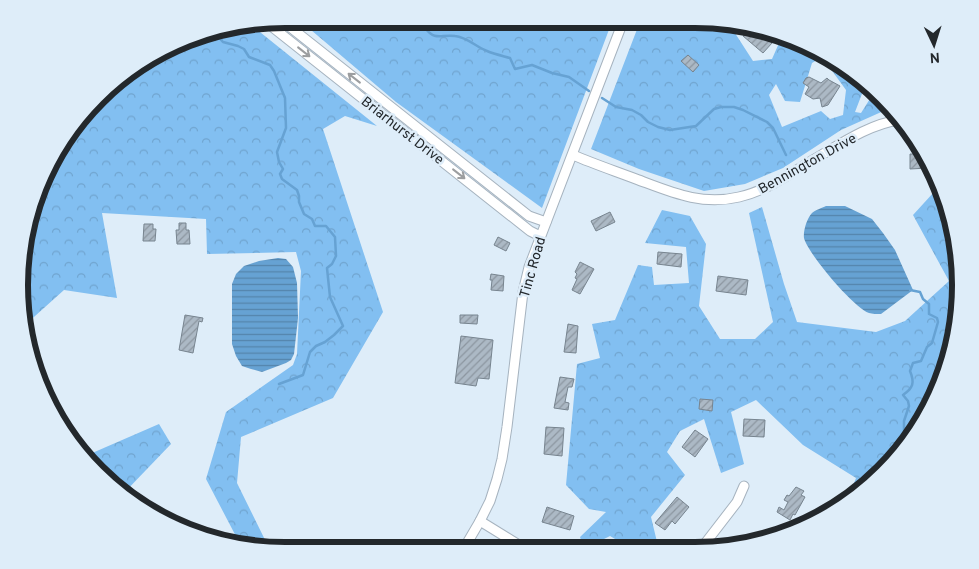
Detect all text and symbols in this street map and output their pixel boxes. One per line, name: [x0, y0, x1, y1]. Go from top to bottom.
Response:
north arrow: [909, 20, 959, 70]
one-way arrow: [297, 47, 311, 57]
text: N: [929, 48, 940, 65]
one-way arrow: [348, 72, 361, 83]
street label: Briarhurst Drive: [357, 94, 447, 169]
street label: Bennington Drive: [756, 130, 860, 198]
one-way arrow: [452, 169, 466, 179]
street label: Tinc Road: [517, 235, 550, 300]

